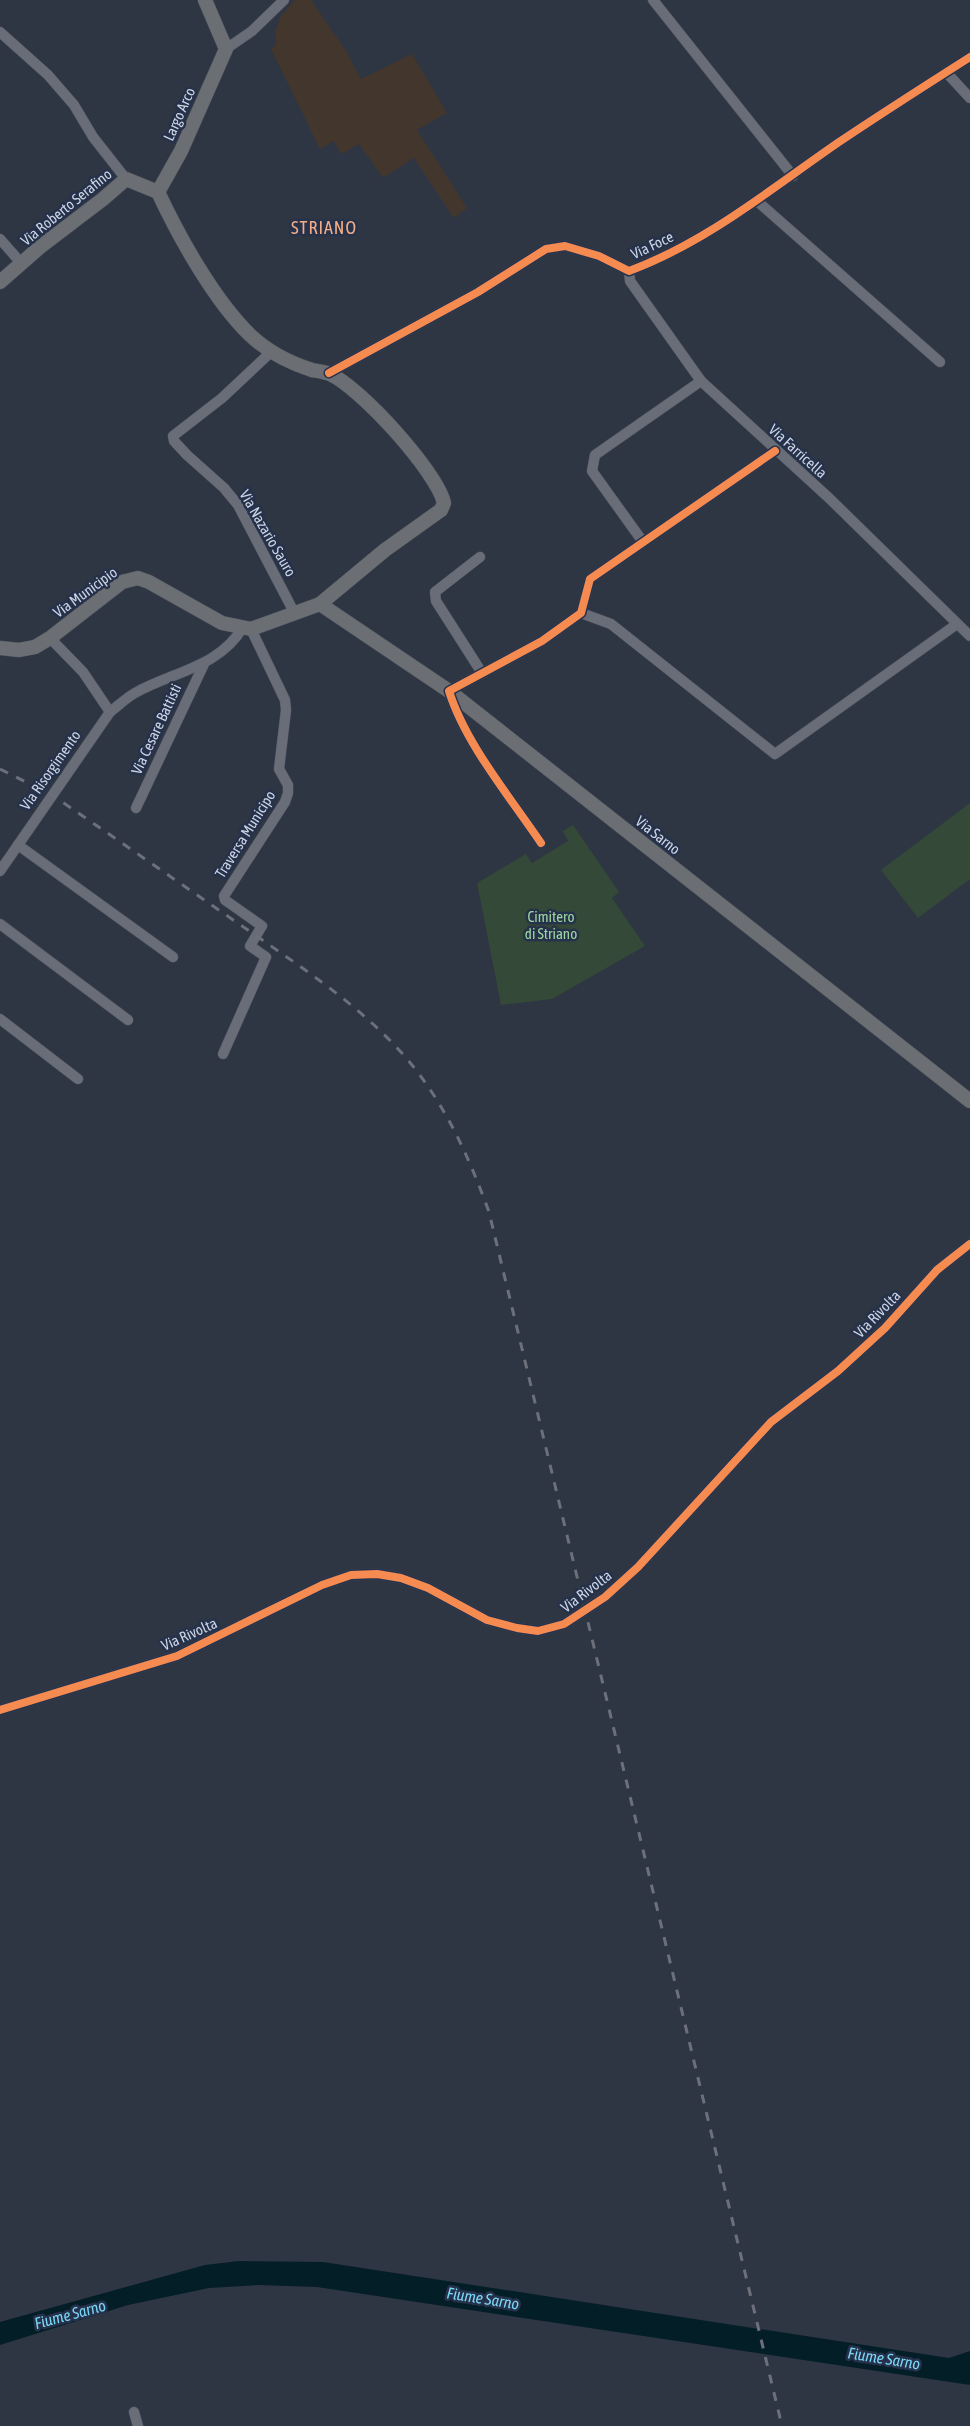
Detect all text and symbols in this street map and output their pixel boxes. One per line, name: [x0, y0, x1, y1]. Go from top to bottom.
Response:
street label: Largo Arco: [160, 85, 198, 143]
street label: Via Roberto Serafino: [17, 165, 115, 249]
district label: STRIANO: [291, 217, 357, 238]
street label: Via Foce: [628, 228, 676, 262]
street label: Via Farricella: [766, 421, 831, 481]
street label: Via Nazario Sauro: [236, 487, 300, 579]
street label: Via Municipio: [50, 563, 120, 621]
street label: Via Cesare Battisti: [128, 681, 184, 777]
street label: Via Risorgimento: [16, 727, 84, 813]
street label: Traversa Municipo: [211, 787, 279, 881]
street label: Via Sarno: [632, 812, 684, 858]
park label: Cimitero di Striano: [525, 908, 577, 942]
street label: Via Rivolta: [850, 1287, 904, 1341]
street label: Via Rivolta: [557, 1566, 615, 1616]
street label: Via Rivolta: [159, 1614, 219, 1654]
water label: Fiume Sarno: [446, 2283, 520, 2313]
water label: Fiume Sarno: [32, 2296, 108, 2332]
water label: Fiume Sarno: [847, 2343, 921, 2373]

